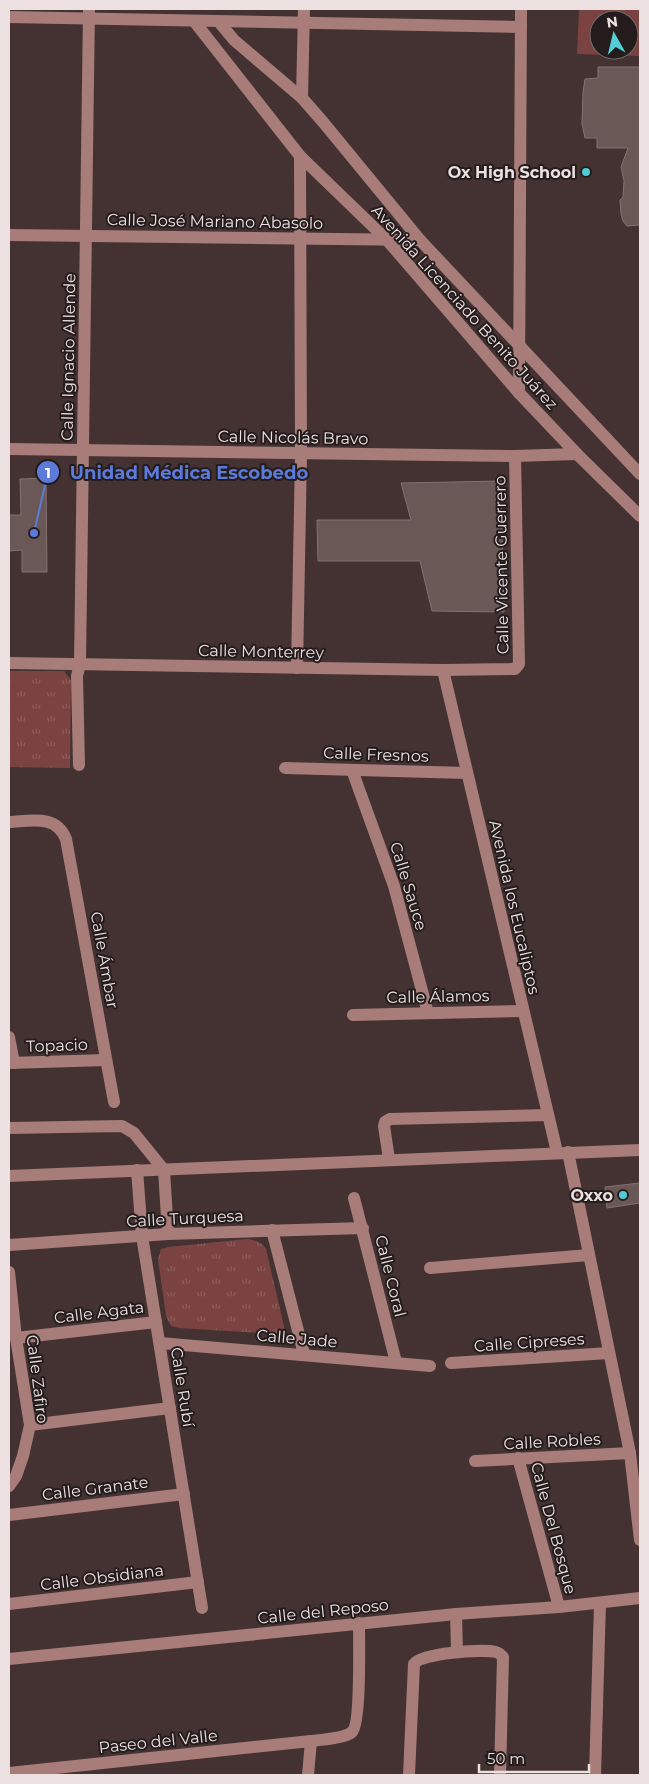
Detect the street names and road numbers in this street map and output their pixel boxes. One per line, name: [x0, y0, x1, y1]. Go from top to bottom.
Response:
street label: Avenida Licenciado Benito Juárez: [368, 201, 562, 414]
street label: Calle José Mariano Abasolo: [107, 210, 323, 233]
street label: Calle Ignacio Allende: [58, 273, 79, 441]
street label: Calle Nicolás Bravo: [218, 427, 368, 448]
street label: Calle Vicente Guerrero: [490, 475, 513, 655]
street label: Calle Monterrey: [198, 641, 324, 662]
street label: Calle Fresnos: [323, 743, 429, 766]
street label: Avenida los Eucaliptos: [485, 818, 544, 996]
street label: Calle Sauce: [386, 840, 431, 933]
street label: Calle Ámbar: [87, 910, 122, 1010]
street label: Calle Álamos: [386, 986, 490, 1007]
street label: Topacio: [26, 1035, 88, 1056]
street label: Calle Turquesa: [126, 1206, 244, 1231]
street label: Calle Coral: [371, 1233, 410, 1319]
street label: Calle Agata: [53, 1298, 145, 1327]
street label: Calle Jade: [256, 1326, 338, 1351]
street label: Calle Cipreses: [473, 1329, 585, 1356]
street label: Calle Zafiro: [23, 1334, 52, 1424]
street label: Calle Rubí: [167, 1346, 198, 1429]
street label: Calle Robles: [503, 1429, 601, 1454]
street label: Calle Del Bosque: [527, 1460, 580, 1596]
street label: Calle Granate: [41, 1473, 149, 1504]
street label: Calle Obsidiana: [39, 1560, 165, 1595]
street label: Calle del Reposo: [256, 1595, 390, 1628]
street label: Paseo del Valle: [98, 1726, 218, 1757]

